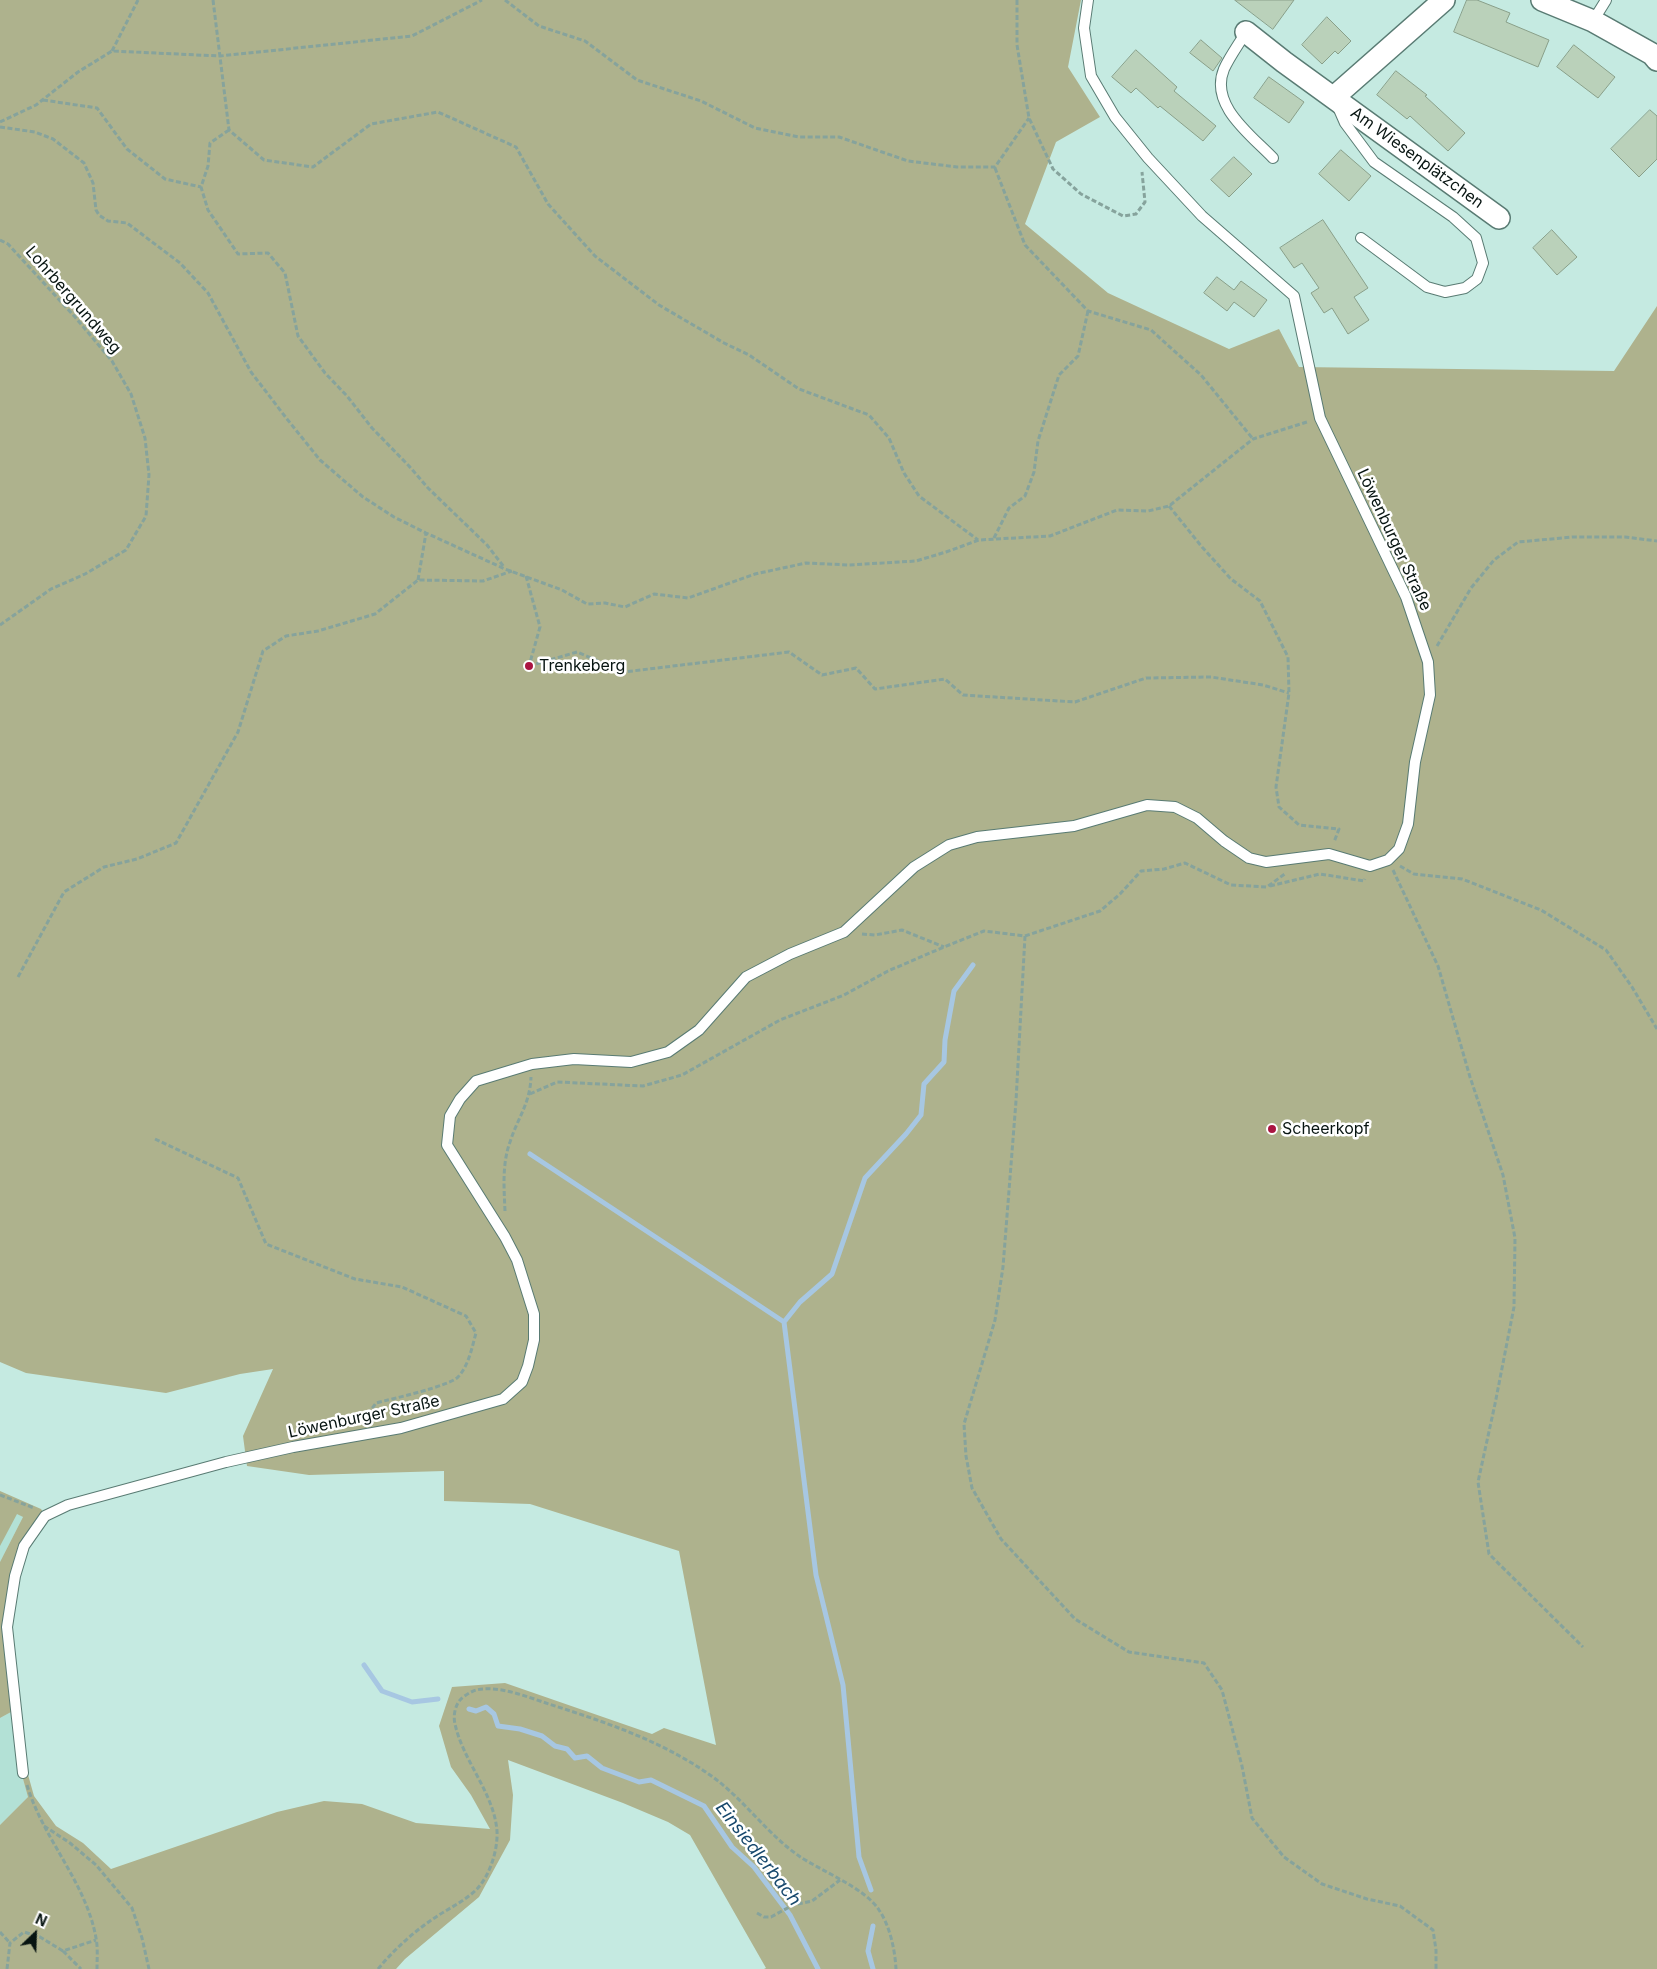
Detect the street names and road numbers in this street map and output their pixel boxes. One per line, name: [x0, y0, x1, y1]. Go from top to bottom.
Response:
street label: Am Wiesenplätzchen: [1347, 103, 1487, 213]
street label: Lohrbergrundweg: [21, 242, 125, 358]
street label: Löwenburger Straße: [1353, 466, 1435, 614]
street label: Löwenburger Straße: [287, 1392, 441, 1442]

